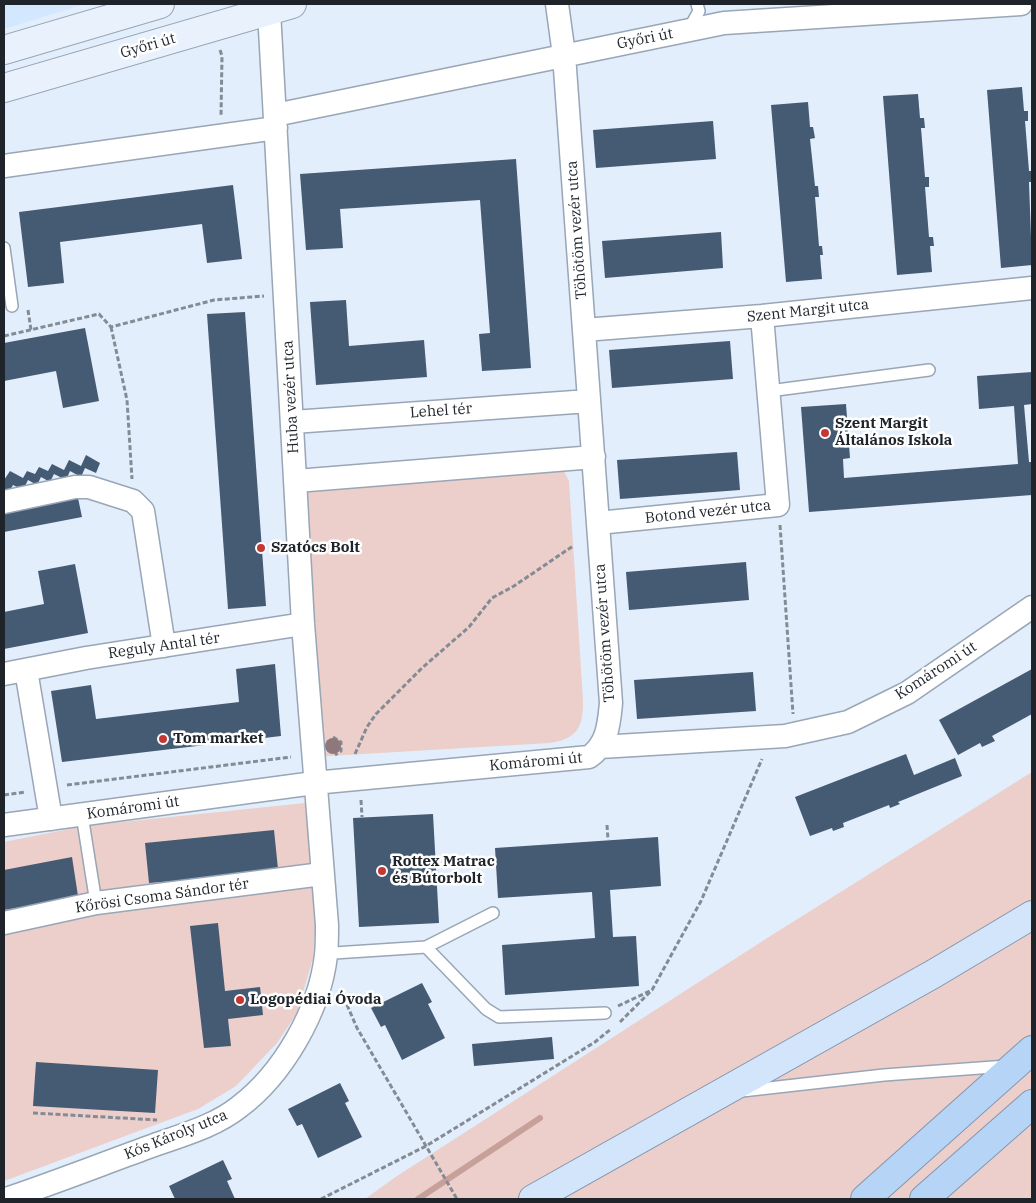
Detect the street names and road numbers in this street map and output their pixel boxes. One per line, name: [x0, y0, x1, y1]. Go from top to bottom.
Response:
street label: Győri út: [616, 25, 674, 53]
street label: Győri út: [118, 30, 178, 62]
street label: Töhötöm vezér utca: [563, 160, 591, 300]
street label: Szent Margit utca: [746, 296, 870, 326]
street label: Huba vezér utca: [279, 340, 303, 454]
street label: Lehel tér: [409, 400, 473, 422]
street label: Botond vezér utca: [644, 496, 772, 528]
street label: Töhötöm vezér utca: [591, 563, 619, 703]
street label: Reguly Antal tér: [107, 629, 221, 663]
street label: Komáromi út: [892, 638, 980, 704]
street label: Komáromi út: [489, 749, 583, 775]
street label: Komáromi út: [86, 793, 180, 823]
street label: Kőrösi Csoma Sándor tér: [74, 875, 250, 917]
street label: Kós Károly utca: [122, 1106, 230, 1164]

